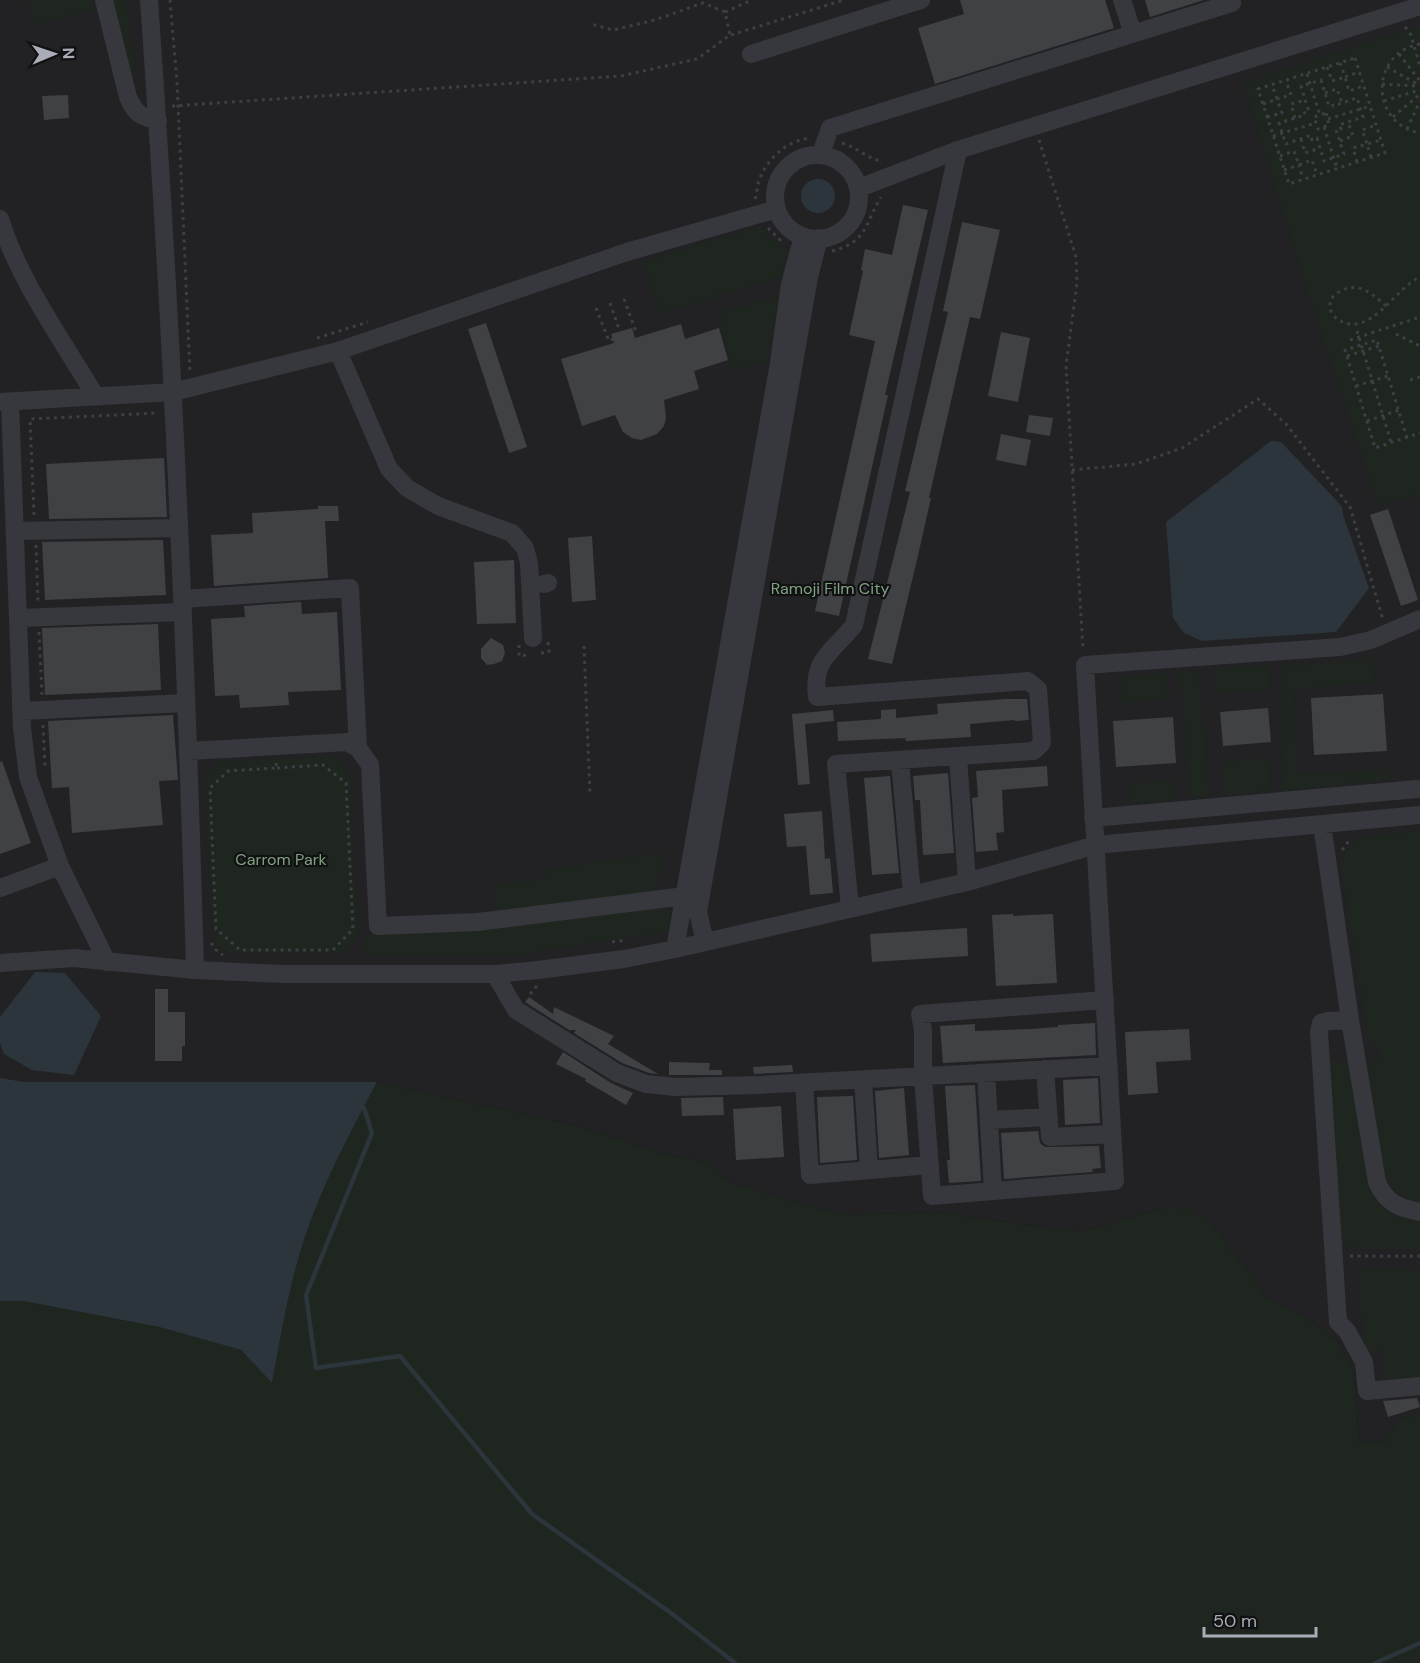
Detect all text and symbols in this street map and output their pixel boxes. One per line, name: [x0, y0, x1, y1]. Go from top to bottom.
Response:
north arrow: [24, 24, 84, 84]
text: N: [58, 47, 79, 60]
park label: Ramoji Film City: [771, 578, 889, 599]
park label: Carrom Park: [235, 849, 327, 870]
scale bar: [1204, 1600, 1316, 1638]
text: 50 m: [1213, 1609, 1257, 1633]

